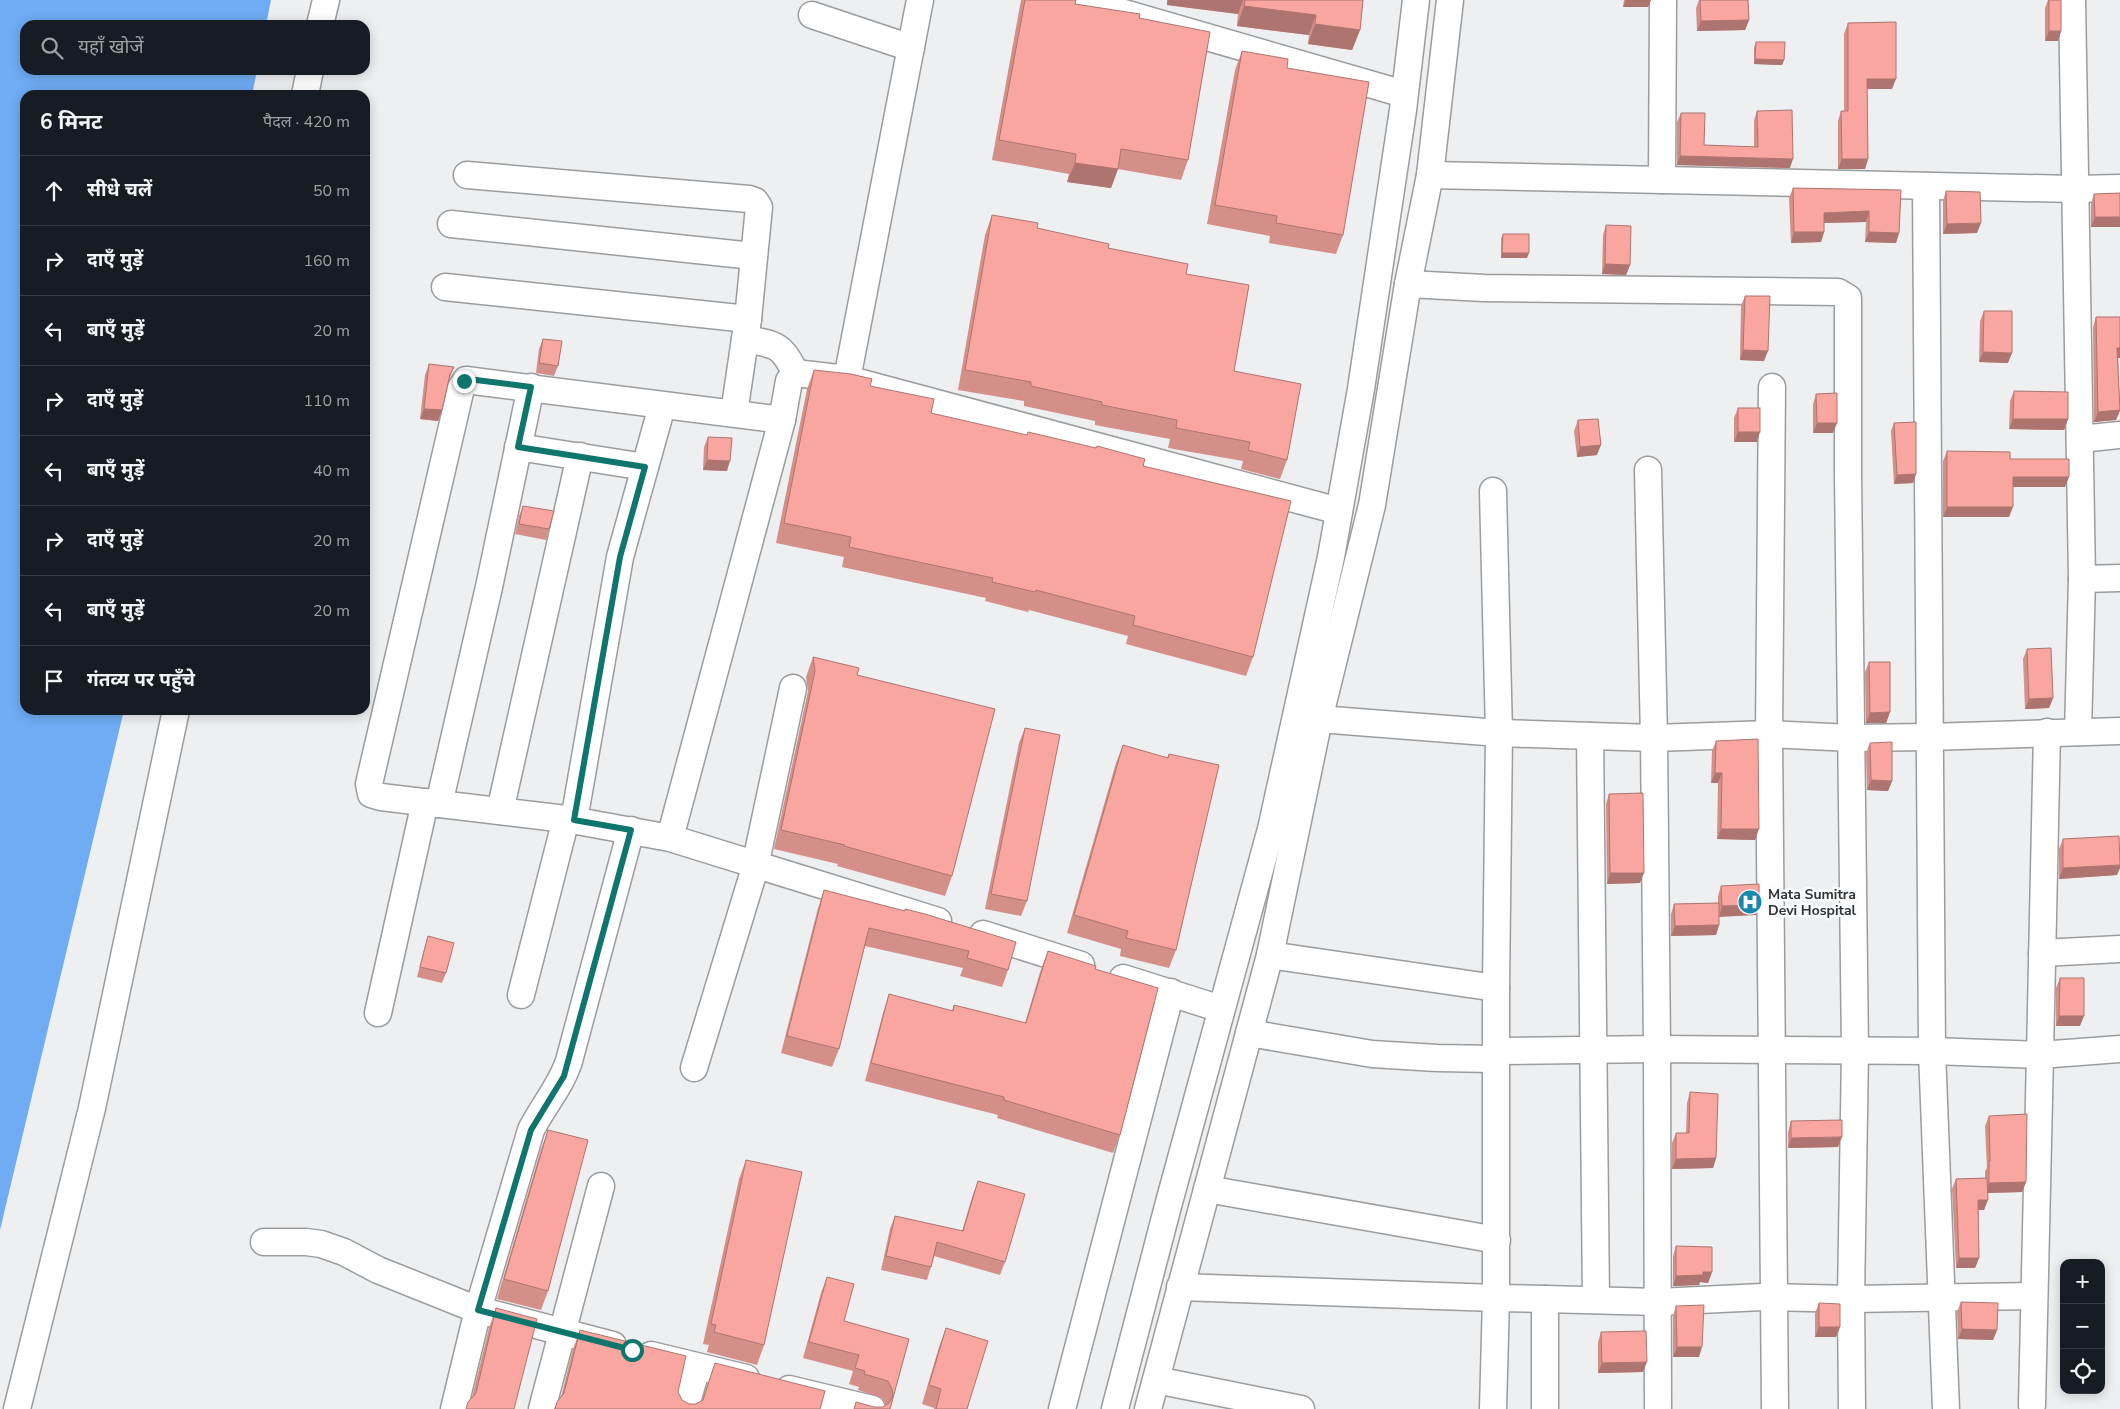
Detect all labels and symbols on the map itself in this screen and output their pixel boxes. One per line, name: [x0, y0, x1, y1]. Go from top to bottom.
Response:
route end: [453, 370, 476, 393]
place label: Mata Sumitra Devi Hospital: [1768, 885, 1857, 920]
hospital icon: Mata Sumitra Devi Hospital: [1737, 889, 1763, 915]
route start: [621, 1339, 644, 1362]

